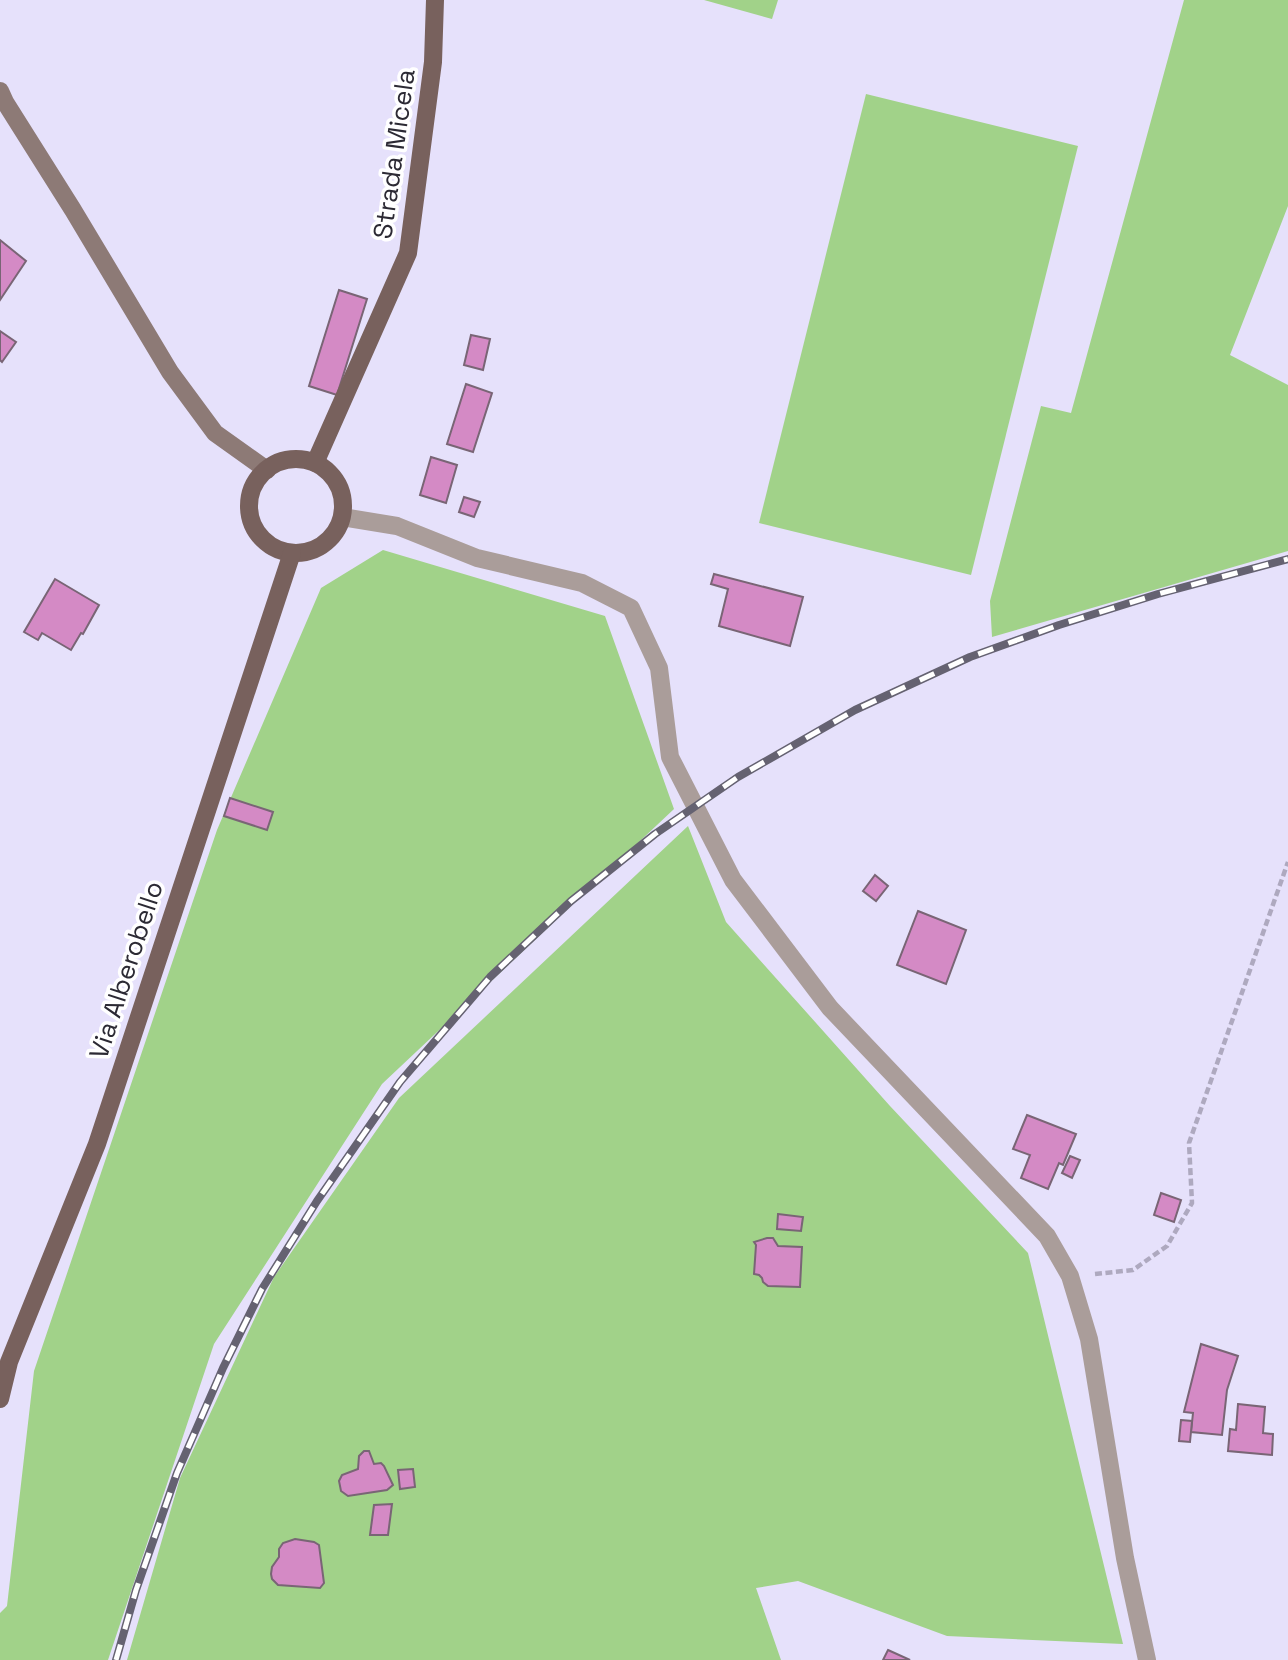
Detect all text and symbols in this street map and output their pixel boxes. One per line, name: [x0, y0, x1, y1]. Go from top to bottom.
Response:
street label: Strada Micela: [365, 67, 423, 241]
street label: Via Alberobello: [81, 877, 171, 1063]

